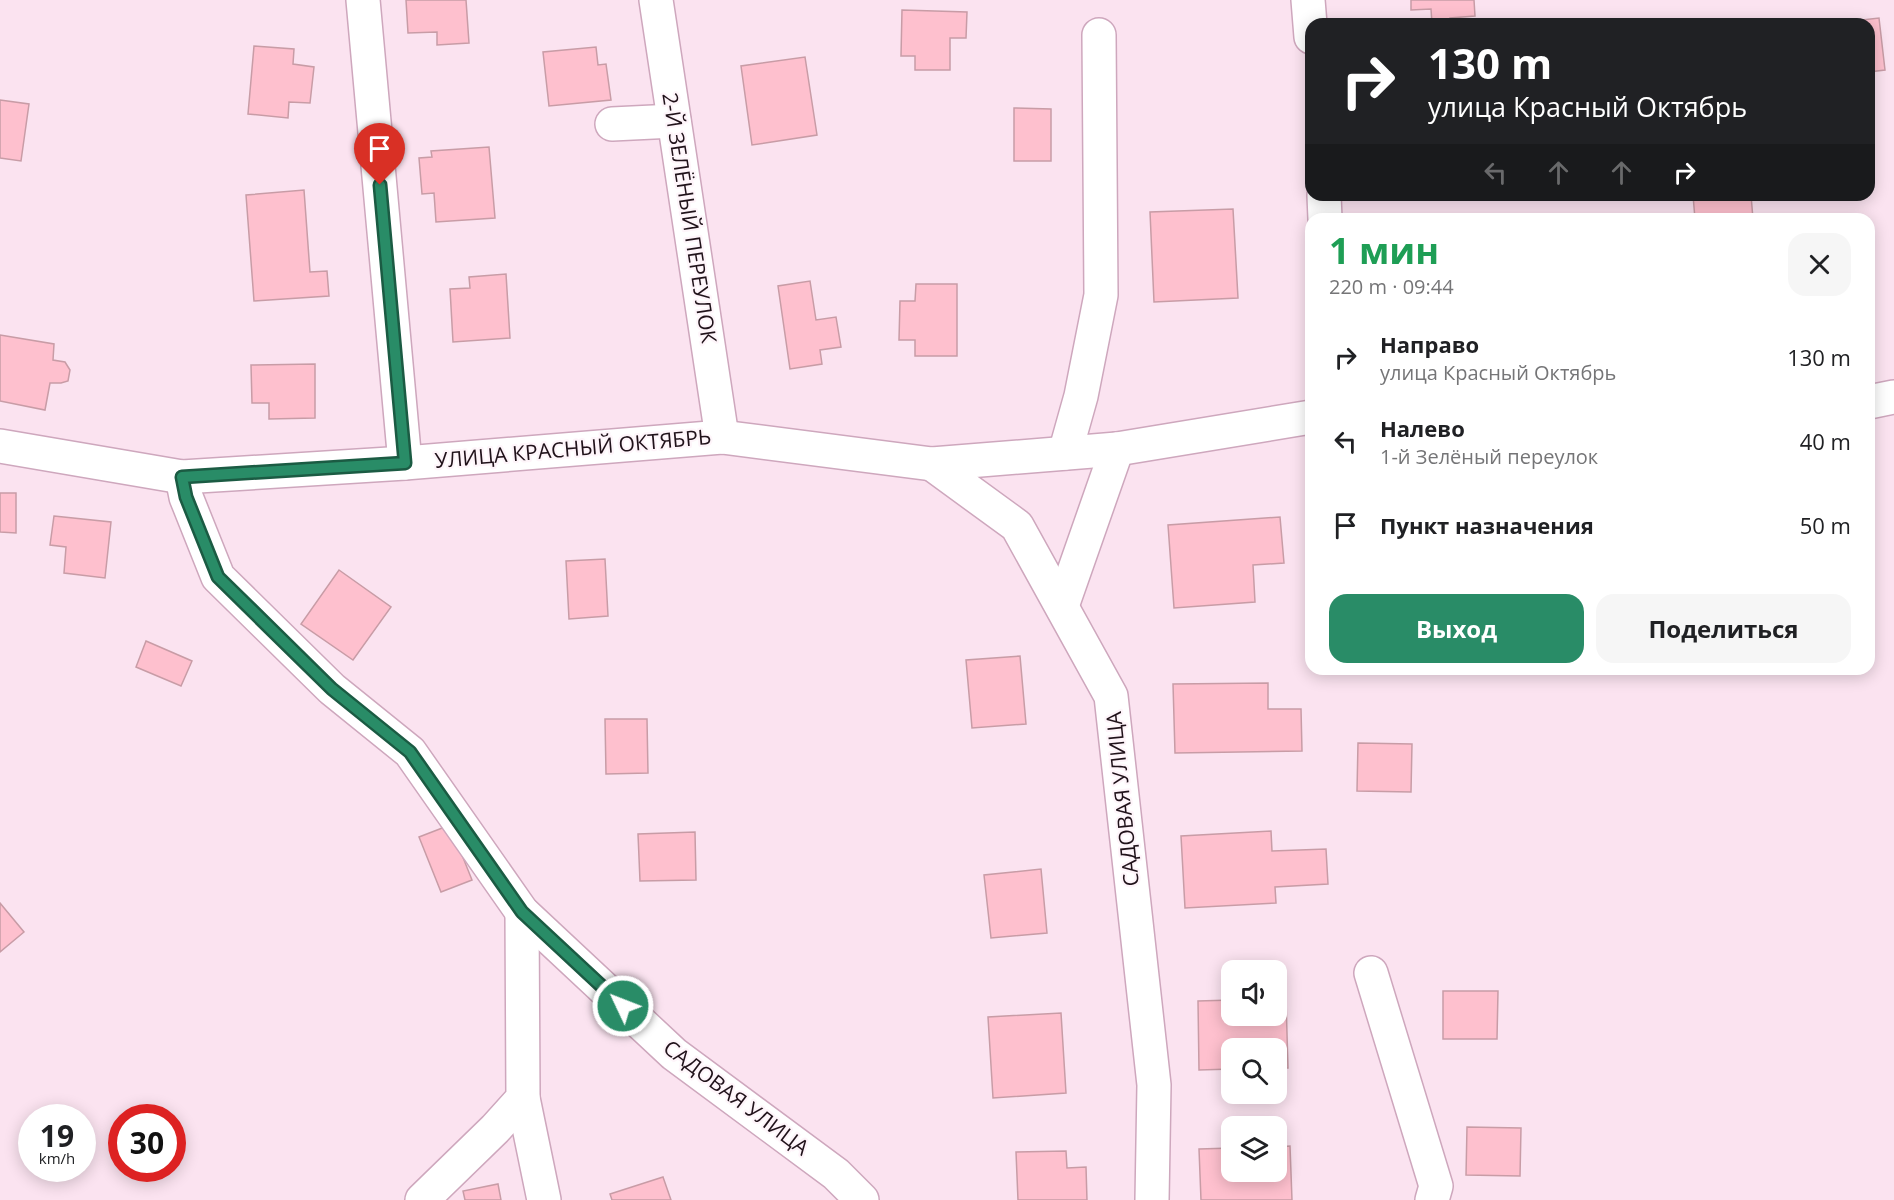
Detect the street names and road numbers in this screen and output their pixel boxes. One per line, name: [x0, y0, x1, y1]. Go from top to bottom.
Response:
street label: 2-Й ЗЕЛЁНЫЙ ПЕРЕУЛОК: [656, 91, 724, 345]
street label: УЛИЦА КРАСНЫЙ ОКТЯБРЬ: [434, 422, 712, 474]
street label: САДОВАЯ УЛИЦА: [1099, 710, 1145, 888]
street label: САДОВАЯ УЛИЦА: [658, 1033, 816, 1162]

